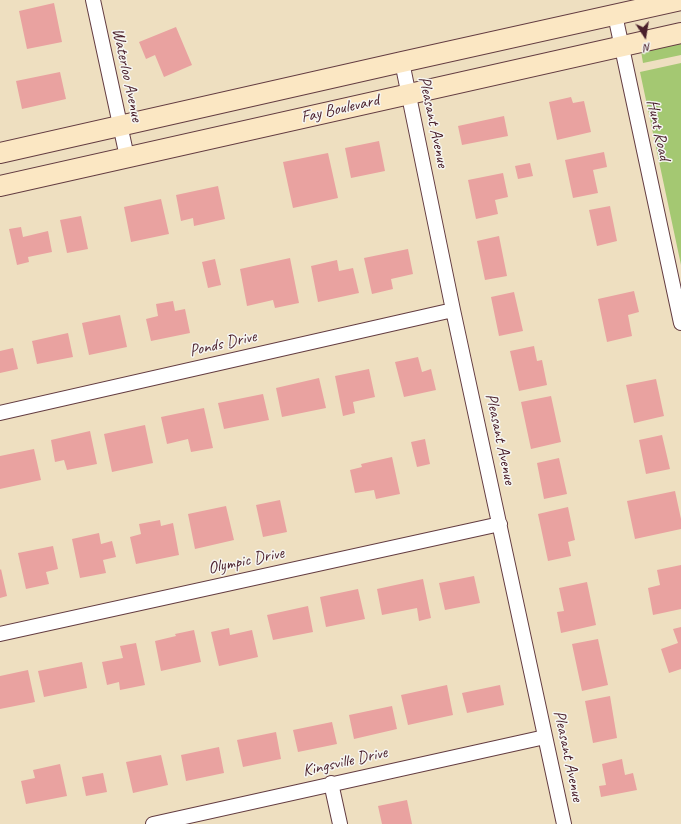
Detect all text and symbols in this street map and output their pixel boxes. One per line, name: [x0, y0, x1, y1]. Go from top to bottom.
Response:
north arrow: [625, 16, 665, 56]
street label: Waterloo Avenue: [107, 26, 147, 124]
text: N: [643, 40, 652, 55]
street label: Pleasant Avenue: [413, 75, 453, 169]
street label: Fay Boulevard: [299, 90, 381, 128]
street label: Hunt Road: [642, 98, 674, 162]
street label: Ponds Drive: [188, 326, 258, 362]
street label: Pleasant Avenue: [480, 392, 520, 486]
street label: Olympic Drive: [206, 543, 286, 579]
street label: Pleasant Avenue: [548, 709, 588, 803]
street label: Kingsville Drive: [301, 742, 389, 782]

